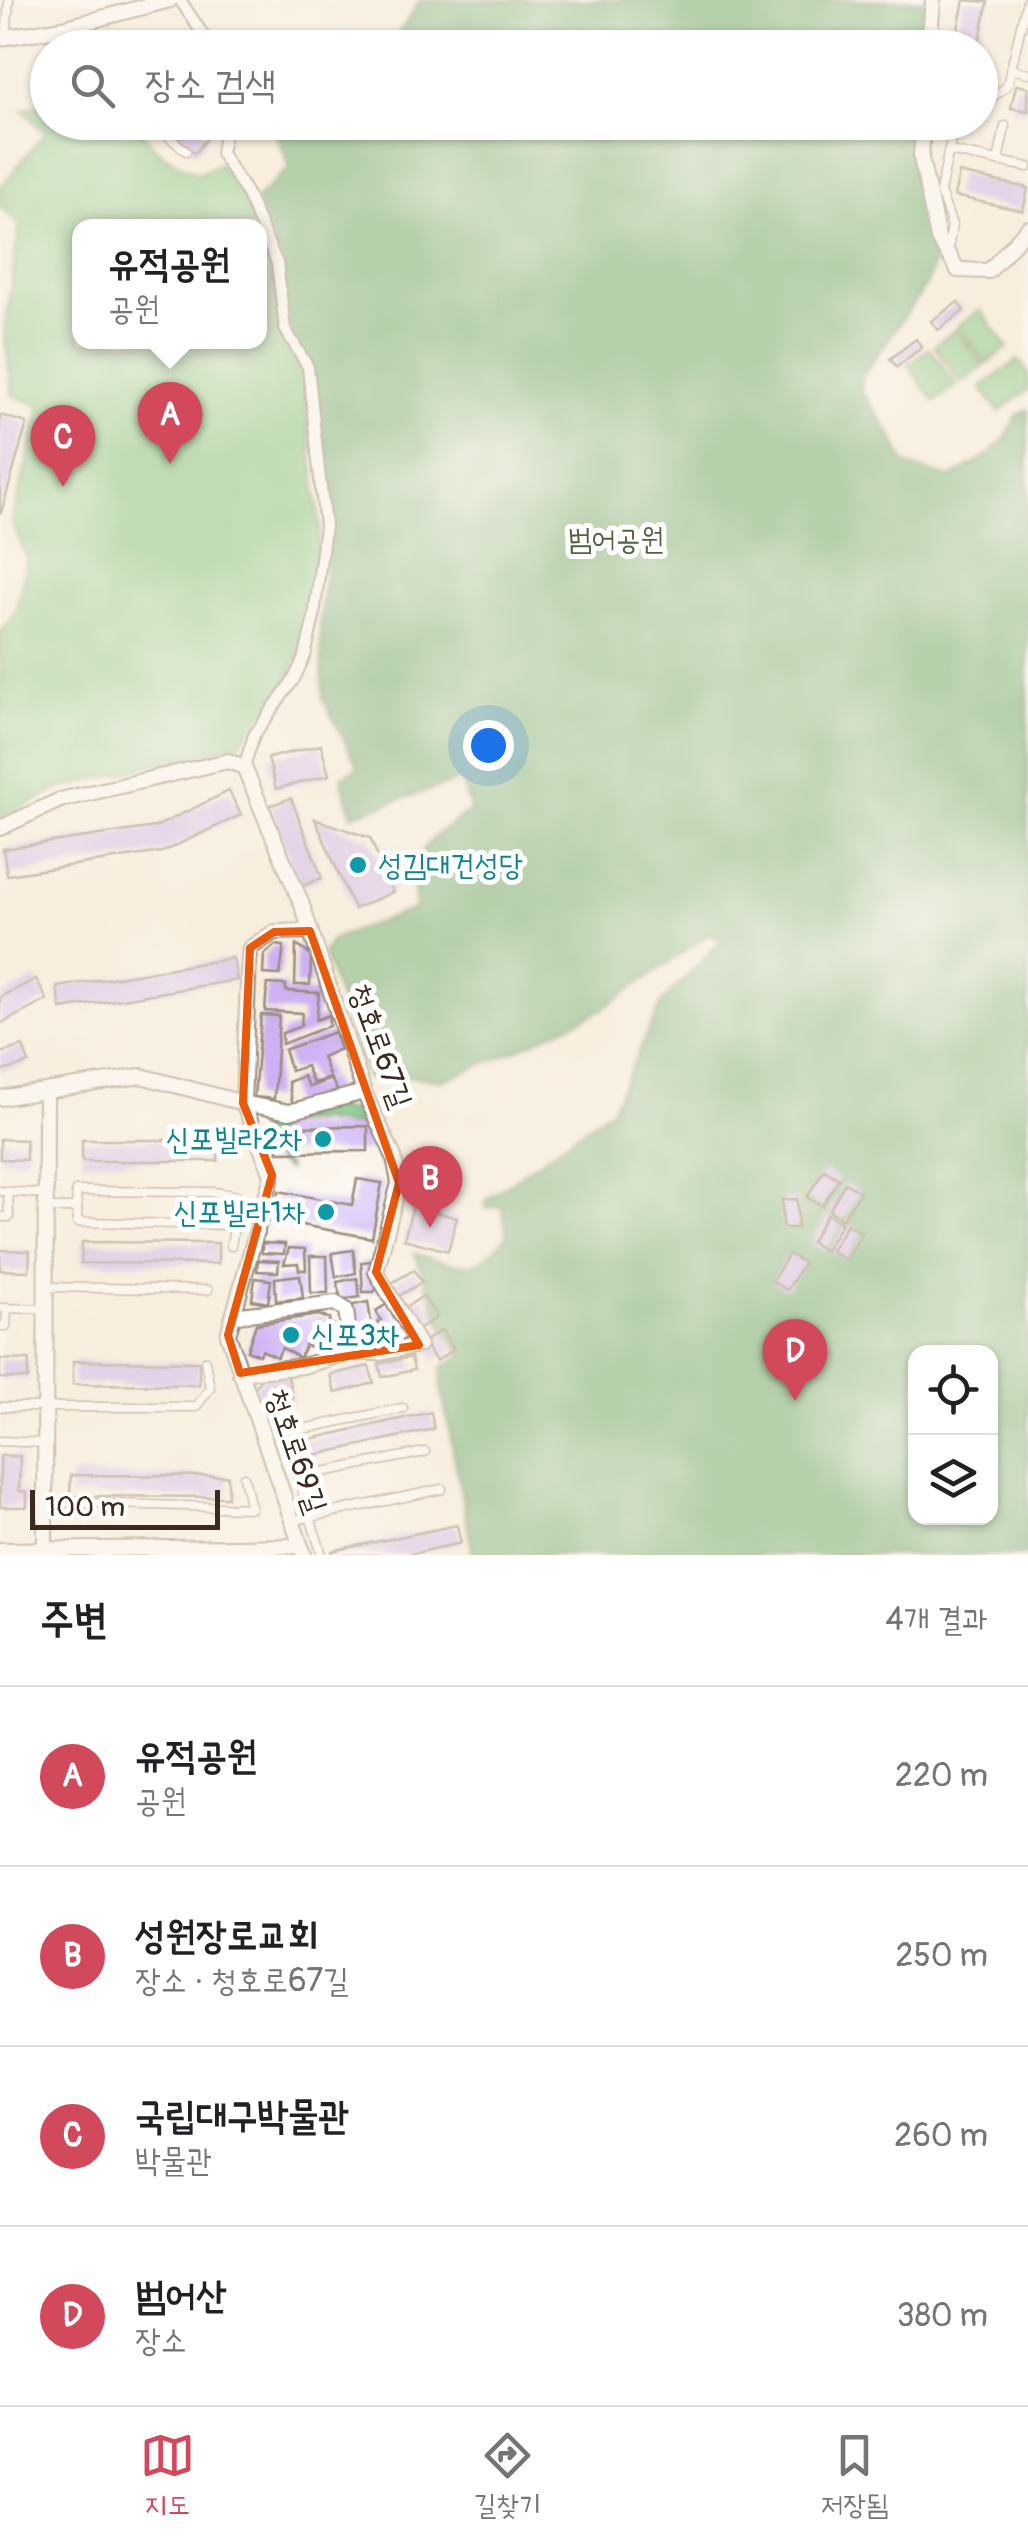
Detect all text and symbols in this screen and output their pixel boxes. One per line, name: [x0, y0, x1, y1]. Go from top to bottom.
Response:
search box: [30, 30, 998, 140]
icon: search: [65, 58, 120, 113]
text: 장소 검색: [145, 61, 276, 109]
popup: [72, 219, 267, 349]
text: 유적공원: [108, 240, 231, 288]
text: 공원: [108, 289, 160, 329]
pin: A: [138, 382, 202, 464]
pin: C: [30, 404, 96, 487]
park label: 범어공원: [568, 521, 664, 558]
your location: [463, 720, 514, 771]
place label: 성김대건성당: [378, 847, 523, 884]
marker: 성김대건성당: [347, 854, 369, 876]
street label: 청호로67길: [340, 979, 420, 1113]
place label: 신포빌라2차: [166, 1121, 303, 1158]
marker: 신포빌라2차: [312, 1128, 334, 1150]
pin: B: [398, 1146, 462, 1228]
place label: 신포빌라1차: [174, 1194, 306, 1231]
marker: 신포빌라1차: [315, 1201, 337, 1223]
place label: 신포3차: [311, 1317, 400, 1354]
pin: D: [762, 1318, 828, 1401]
marker: 신포3차: [280, 1324, 302, 1346]
map controls: [908, 1345, 998, 1525]
button: locate: [908, 1345, 998, 1435]
street label: 청호로69길: [257, 1384, 335, 1518]
button: layers: [908, 1435, 998, 1525]
scale bar: [30, 1485, 220, 1530]
text: 100 m: [45, 1490, 125, 1525]
text: 주변: [40, 1594, 108, 1646]
text: 4개 결과: [885, 1600, 988, 1640]
text: 유적공원: [135, 1732, 257, 1780]
text: A: [62, 1756, 83, 1796]
text: 220 m: [895, 1756, 988, 1796]
text: 공원: [135, 1781, 187, 1821]
text: 성원장로교회: [135, 1912, 318, 1960]
text: B: [63, 1936, 82, 1976]
text: 250 m: [896, 1936, 988, 1976]
text: 장소 · 청호로67길: [135, 1961, 349, 2001]
text: 국립대구박물관: [135, 2092, 349, 2140]
text: C: [63, 2116, 82, 2156]
text: 260 m: [894, 2116, 988, 2156]
text: 박물관: [135, 2141, 212, 2181]
text: 범어산: [135, 2272, 227, 2320]
text: D: [62, 2296, 83, 2336]
text: 380 m: [897, 2296, 988, 2336]
text: 장소: [135, 2321, 187, 2361]
tab: 지도: [140, 2428, 195, 2524]
tab: 길찾기: [474, 2428, 541, 2524]
tab: 저장됨: [821, 2428, 888, 2524]

